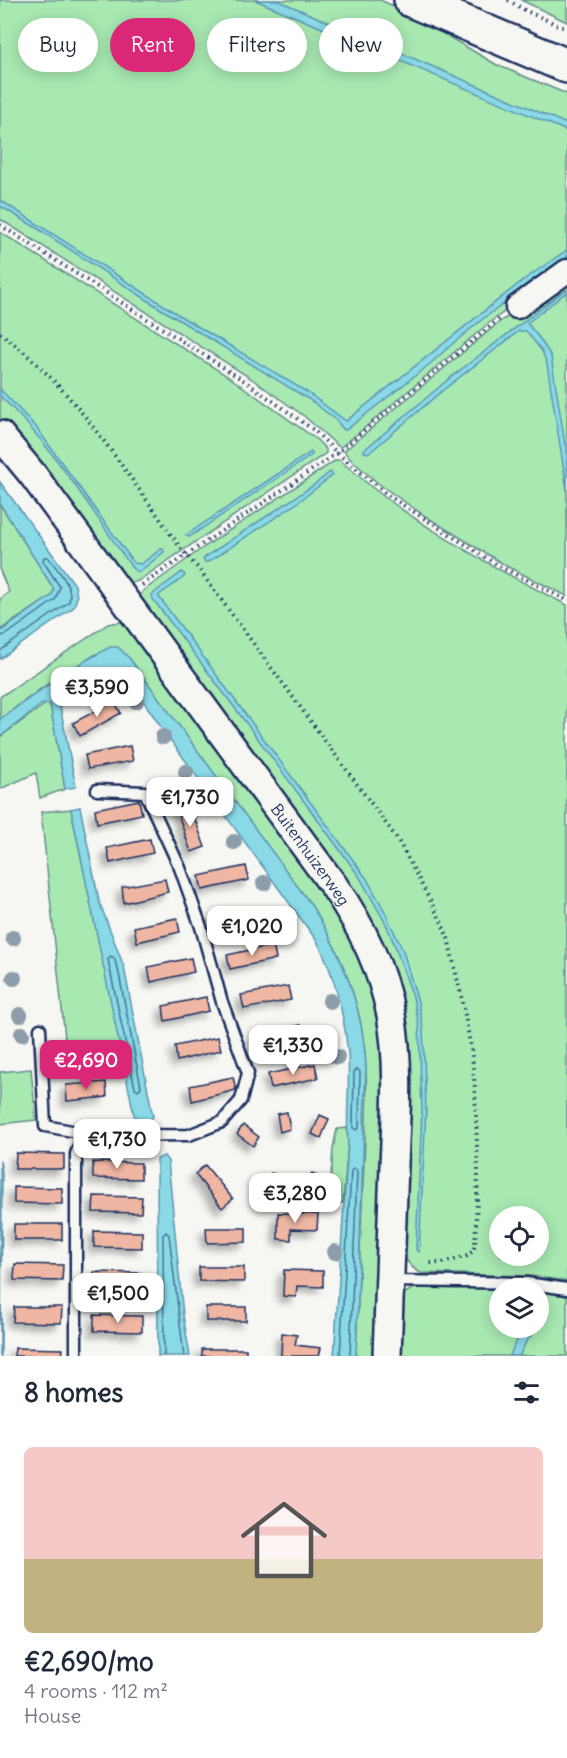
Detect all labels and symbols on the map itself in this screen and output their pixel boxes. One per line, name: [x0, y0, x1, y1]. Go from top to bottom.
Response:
pin: €3,590: [48, 667, 146, 718]
pin: €1,730: [141, 777, 239, 828]
street label: Buitenhuizerweg: [267, 799, 354, 909]
pin: €1,020: [203, 906, 301, 957]
pin: €1,330: [244, 1025, 342, 1076]
pin: €2,690: [37, 1040, 135, 1091]
pin: €1,730: [68, 1119, 166, 1170]
pin: €3,280: [246, 1173, 344, 1224]
pin: €1,500: [69, 1273, 167, 1324]

